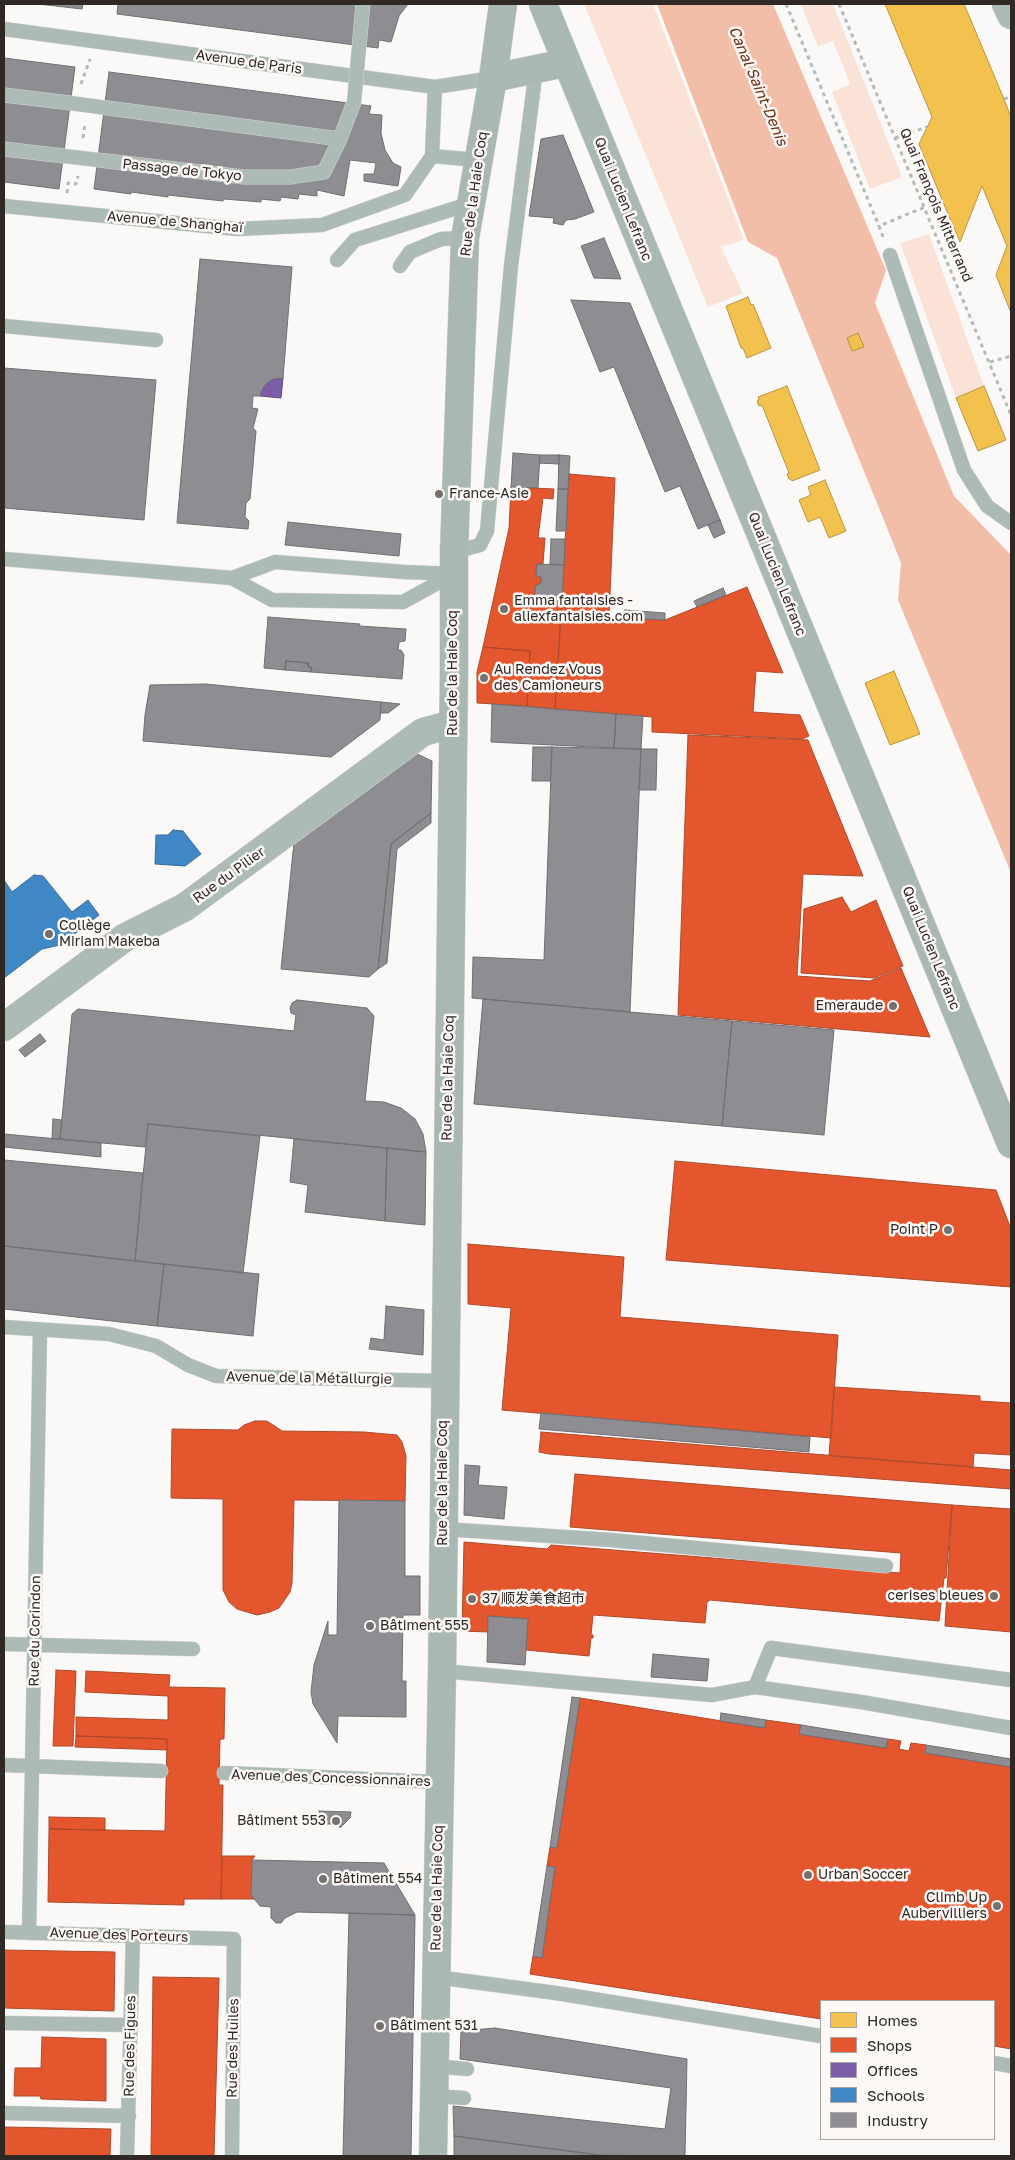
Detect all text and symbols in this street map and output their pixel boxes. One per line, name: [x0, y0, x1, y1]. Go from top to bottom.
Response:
water label: Canal Saint-Denis: [725, 24, 791, 148]
street label: Avenue de Paris: [195, 46, 303, 78]
street label: Quai François Mitterrand: [896, 125, 976, 285]
street label: Rue de la Haie Coq: [457, 130, 491, 258]
street label: Quai Lucien Lefranc: [590, 135, 656, 263]
street label: Passage de Tokyo: [121, 155, 243, 185]
street label: Avenue de Shanghaï: [106, 208, 244, 236]
place label: France-Asie: [449, 486, 529, 502]
marker: France-Asie: [433, 488, 445, 500]
street label: Quai Lucien Lefranc: [744, 510, 810, 638]
place label: Emma fantaisies - aliexfantaisies.com: [514, 593, 643, 626]
marker: Emma fantaisies - aliexfantaisies.com: [498, 603, 510, 615]
street label: Rue de la Haie Coq: [445, 610, 461, 736]
place label: Au Rendez Vous des Camioneurs: [494, 662, 602, 694]
marker: Au Rendez Vous des Camioneurs: [478, 672, 490, 684]
street label: Rue du Pilier: [190, 843, 268, 907]
street label: Quai Lucien Lefranc: [898, 884, 964, 1012]
place label: Collège Miriam Makeba: [59, 918, 160, 950]
marker: Collège Miriam Makeba: [43, 928, 55, 940]
place label: Emeraude: [816, 998, 883, 1014]
marker: Emeraude: [887, 1000, 899, 1012]
street label: Rue de la Haie Coq: [439, 1015, 457, 1141]
place label: Point P: [890, 1222, 938, 1238]
marker: Point P: [942, 1224, 954, 1236]
street label: Avenue de la Métallurgie: [226, 1368, 392, 1388]
street label: Rue de la Haie Coq: [435, 1420, 451, 1546]
street label: Rue du Corindon: [26, 1575, 44, 1687]
place label: cerises bleues: [887, 1588, 984, 1604]
marker: cerises bleues: [988, 1590, 1000, 1602]
place label: 37 顺发美食超市: [482, 1591, 585, 1607]
marker: 37 顺发美食超市: [466, 1593, 478, 1605]
place label: Bâtiment 555: [380, 1618, 469, 1634]
marker: Bâtiment 555: [364, 1620, 376, 1632]
street label: Avenue des Concessionnaires: [231, 1766, 431, 1790]
place label: Bâtiment 553: [237, 1813, 326, 1829]
marker: Bâtiment 553: [330, 1815, 342, 1827]
street label: Rue de la Haie Coq: [428, 1825, 446, 1951]
place label: Urban Soccer: [818, 1867, 909, 1883]
marker: Urban Soccer: [802, 1869, 814, 1881]
place label: Bâtiment 554: [333, 1871, 422, 1887]
marker: Bâtiment 554: [317, 1873, 329, 1885]
place label: Climb Up Aubervilliers: [902, 1890, 987, 1922]
marker: Climb Up Aubervilliers: [991, 1900, 1003, 1912]
street label: Avenue des Porteurs: [49, 1924, 189, 1946]
street label: Rue des Figues: [121, 1995, 139, 2097]
street label: Rue des Huiles: [224, 1998, 242, 2098]
legend: [820, 2000, 995, 2140]
text: Homes: [867, 2011, 917, 2029]
place label: Bâtiment 531: [390, 2018, 478, 2034]
marker: Bâtiment 531: [374, 2020, 386, 2032]
text: Shops: [867, 2036, 912, 2054]
text: Offices: [867, 2061, 918, 2079]
text: Schools: [867, 2086, 925, 2104]
text: Industry: [867, 2111, 928, 2129]

